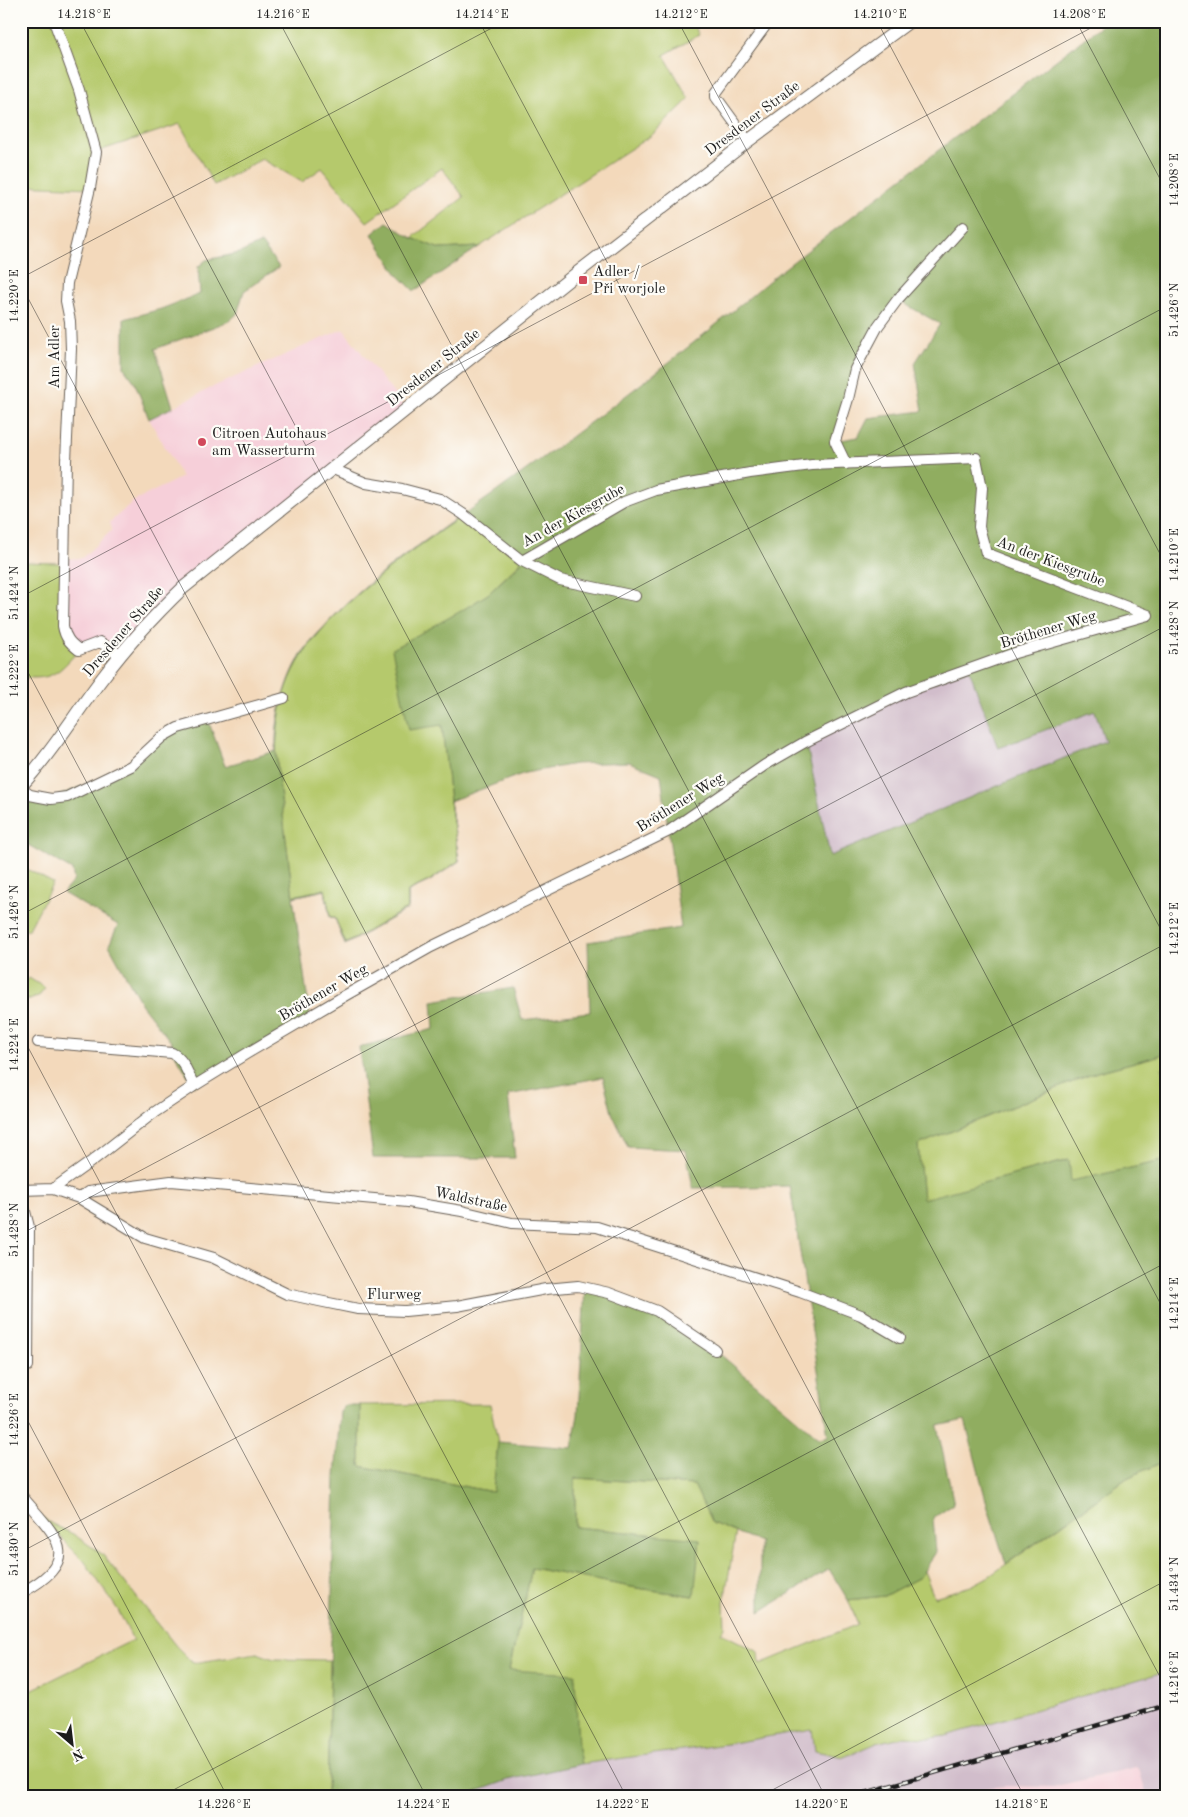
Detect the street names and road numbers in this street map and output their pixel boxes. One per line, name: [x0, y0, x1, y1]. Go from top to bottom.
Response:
street label: Dresdener Straße: [703, 79, 803, 160]
street label: Am Adler: [48, 325, 63, 389]
street label: Dresdener Straße: [385, 326, 483, 410]
street label: An der Kiesgrube: [520, 482, 628, 551]
street label: An der Kiesgrube: [994, 535, 1107, 590]
street label: Dresdener Straße: [81, 584, 167, 680]
street label: Bröthener Weg: [999, 609, 1098, 652]
street label: Bröthener Weg: [635, 771, 727, 836]
street label: Bröthener Weg: [277, 962, 370, 1025]
street label: Waldstraße: [433, 1185, 509, 1216]
street label: Flurweg: [367, 1288, 421, 1303]

